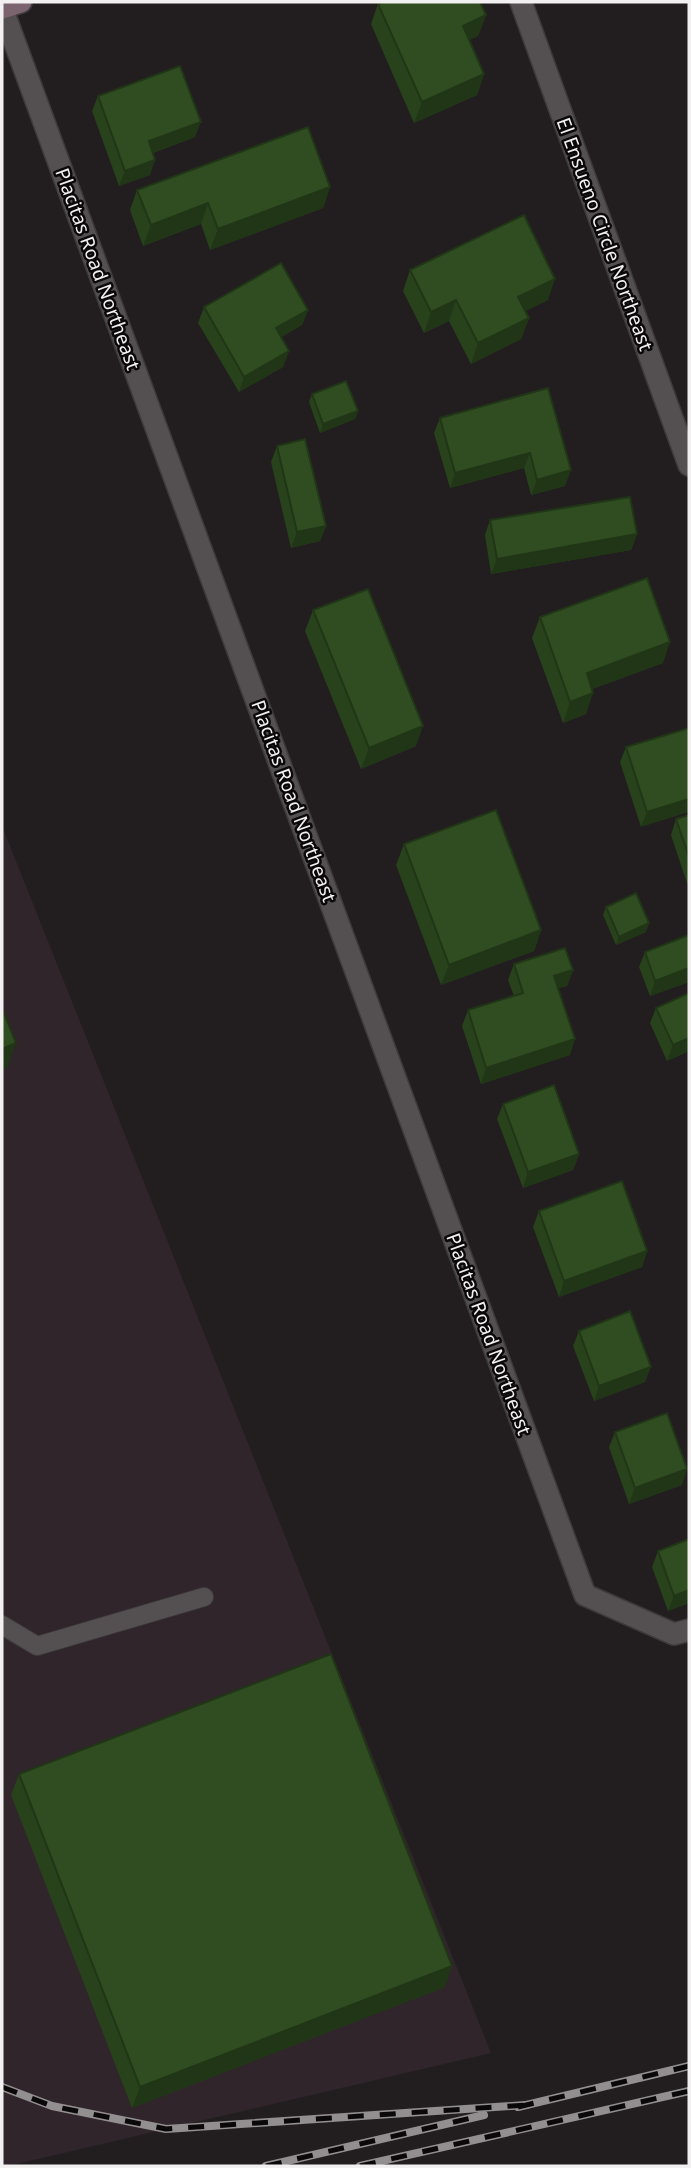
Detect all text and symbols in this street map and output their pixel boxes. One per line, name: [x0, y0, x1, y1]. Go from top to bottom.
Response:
street label: El Ensueno Circle Northeast: [551, 114, 659, 354]
street label: Placitas Road Northeast: [49, 164, 147, 374]
street label: Placitas Road Northeast: [245, 696, 343, 906]
street label: Placitas Road Northeast: [440, 1229, 538, 1439]

